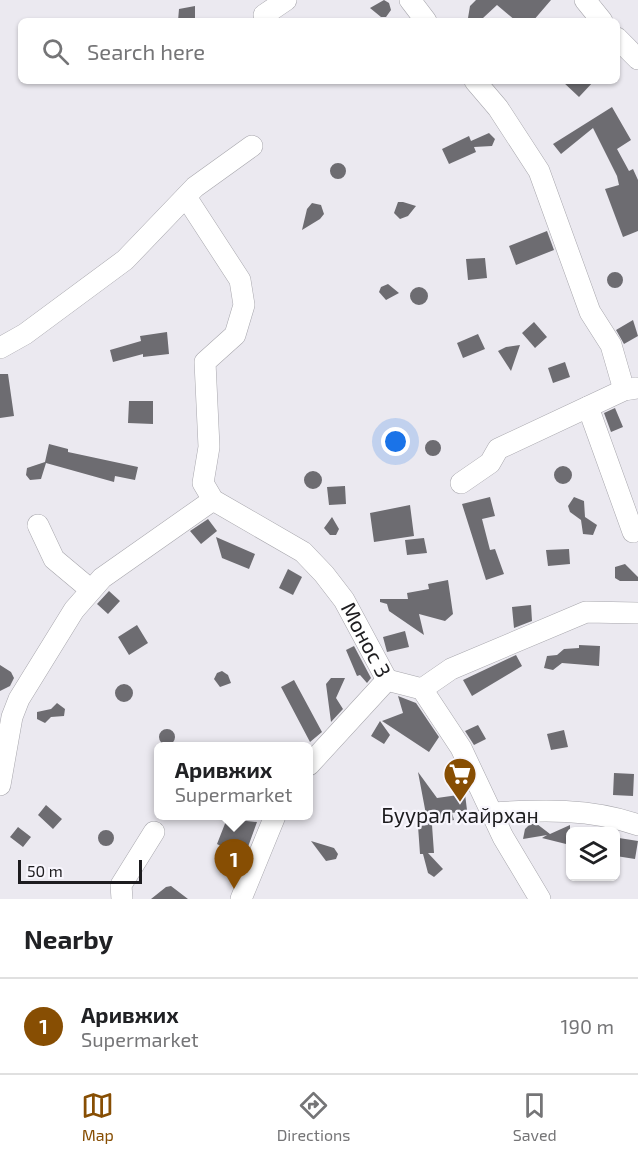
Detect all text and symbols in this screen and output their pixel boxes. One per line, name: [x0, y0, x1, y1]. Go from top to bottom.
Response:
search box: [18, 18, 620, 84]
icon: search: [39, 35, 72, 68]
text: Search here: [87, 38, 205, 64]
your location: [381, 427, 410, 456]
street label: Монос 3: [337, 598, 397, 681]
popup: [154, 742, 313, 820]
text: Аривжих: [175, 756, 272, 782]
supermarket icon: Буурал хайрхан: [442, 756, 478, 803]
text: Supermarket: [175, 782, 292, 806]
place label: Буурал хайрхан: [381, 802, 539, 828]
map controls: [566, 827, 620, 881]
button: layers: [566, 827, 620, 881]
pin: 1: [214, 840, 254, 889]
scale bar: [18, 857, 142, 884]
text: 50 m: [27, 861, 63, 880]
text: Nearby: [24, 923, 113, 954]
text: Аривжих: [81, 1001, 179, 1027]
text: 1: [39, 1014, 48, 1038]
text: 190 m: [561, 1014, 614, 1038]
text: Supermarket: [81, 1027, 199, 1051]
tab: Map: [81, 1089, 114, 1144]
tab: Directions: [277, 1089, 350, 1144]
tab: Saved: [513, 1089, 557, 1144]

